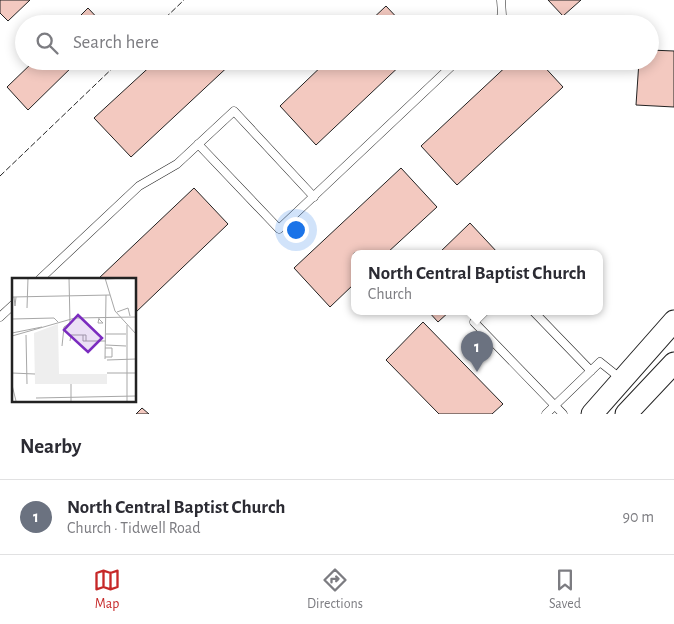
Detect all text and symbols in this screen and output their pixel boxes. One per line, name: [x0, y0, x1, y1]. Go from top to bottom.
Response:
search box: [15, 15, 659, 70]
icon: search: [33, 29, 61, 57]
text: Search here: [73, 33, 159, 52]
your location: [283, 217, 309, 243]
popup: [351, 250, 603, 315]
text: North Central Baptist Church: [368, 264, 586, 283]
inset map: [12, 278, 136, 402]
text: Church: [368, 286, 412, 302]
pin: 1: [461, 331, 493, 372]
text: Nearby: [20, 436, 81, 457]
text: North Central Baptist Church: [67, 498, 285, 517]
text: 1: [33, 509, 39, 525]
text: 90 m: [623, 509, 654, 525]
text: Church · Tidwell Road: [67, 520, 201, 536]
tab: Map: [93, 566, 121, 613]
tab: Directions: [307, 566, 363, 613]
tab: Saved: [549, 566, 581, 613]

